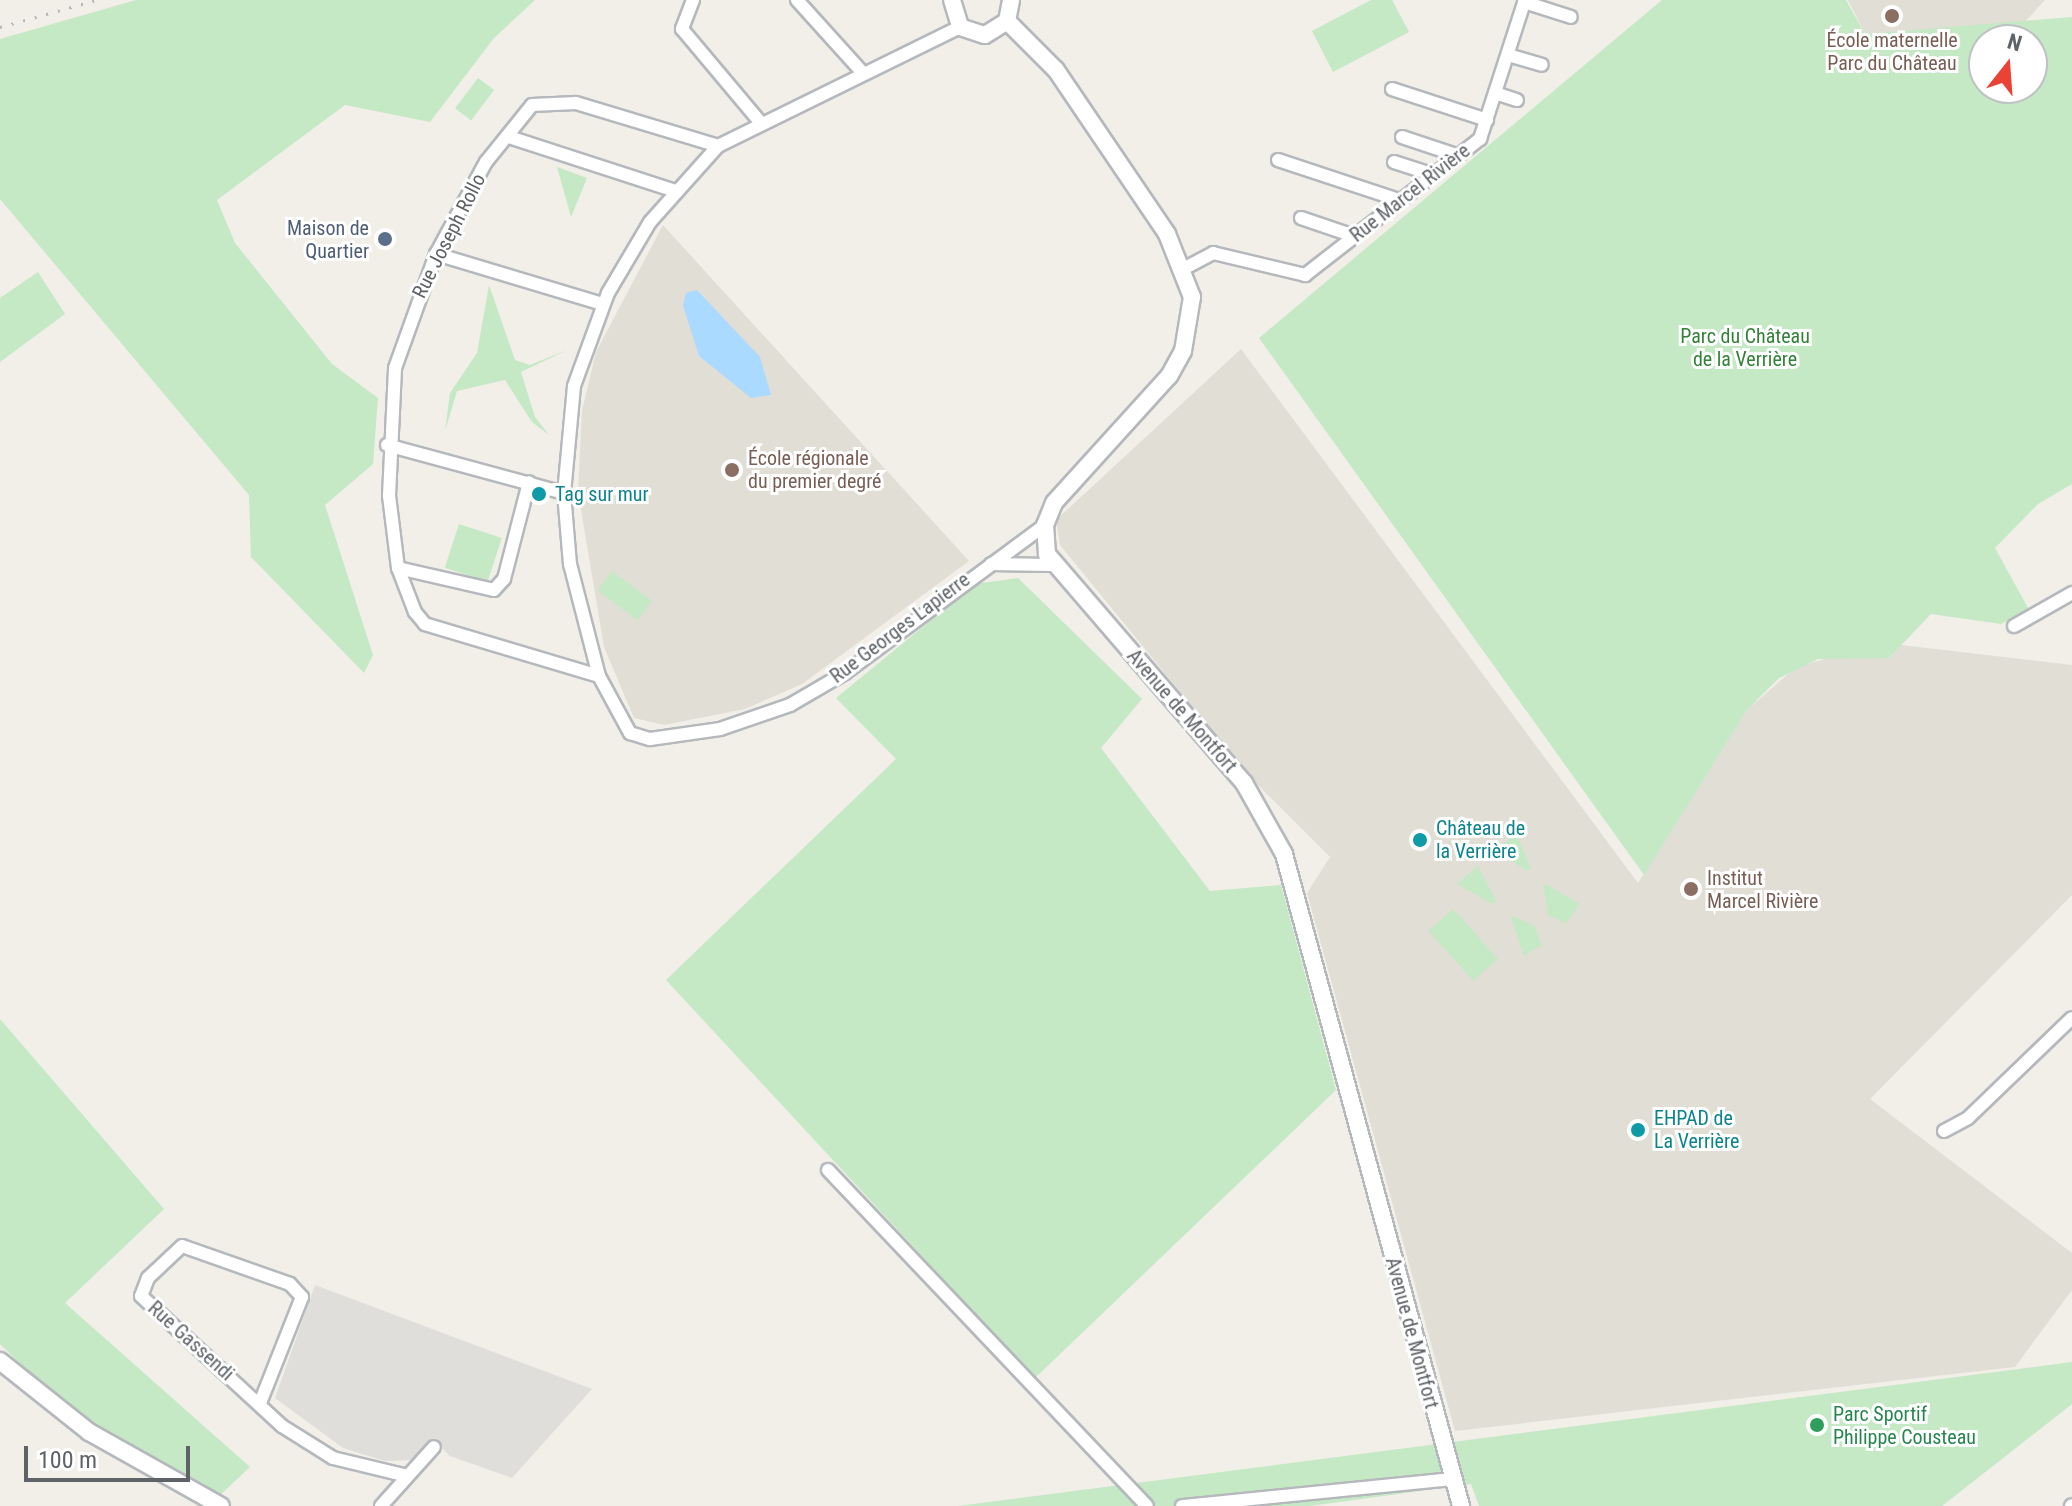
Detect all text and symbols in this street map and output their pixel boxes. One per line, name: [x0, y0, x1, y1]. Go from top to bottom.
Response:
marker: École maternelle Parc du Château: [1883, 7, 1901, 25]
north arrow: [1968, 24, 2048, 104]
place label: École maternelle Parc du Château: [1826, 28, 1958, 75]
text: N: [2004, 29, 2025, 56]
street label: Rue Marcel Rivière: [1345, 139, 1475, 247]
street label: Rue Joseph Rollo: [407, 170, 491, 302]
place label: Maison de Quartier: [287, 216, 369, 263]
marker: Maison de Quartier: [376, 230, 394, 248]
park label: Parc du Château de la Verrière: [1680, 324, 1810, 371]
place label: École régionale du premier degré: [748, 446, 881, 493]
marker: École régionale du premier degré: [723, 461, 741, 479]
place label: Tag sur mur: [555, 482, 649, 506]
marker: Tag sur mur: [530, 485, 548, 503]
street label: Rue Georges Lapierre: [825, 568, 975, 688]
street label: Avenue de Montfort: [1122, 644, 1242, 778]
place label: Château de la Verrière: [1436, 816, 1525, 863]
marker: Château de la Verrière: [1411, 831, 1429, 849]
place label: Institut Marcel Rivière: [1707, 866, 1818, 913]
marker: Institut Marcel Rivière: [1682, 880, 1700, 898]
place label: EHPAD de La Verrière: [1654, 1106, 1739, 1153]
marker: EHPAD de La Verrière: [1629, 1121, 1647, 1139]
street label: Avenue de Montfort: [1380, 1255, 1444, 1411]
street label: Rue Gassendi: [143, 1296, 239, 1386]
place label: Parc Sportif Philippe Cousteau: [1833, 1402, 1976, 1449]
marker: Parc Sportif Philippe Cousteau: [1808, 1416, 1826, 1434]
scale bar: [28, 1430, 194, 1480]
text: 100 m: [38, 1446, 97, 1474]

